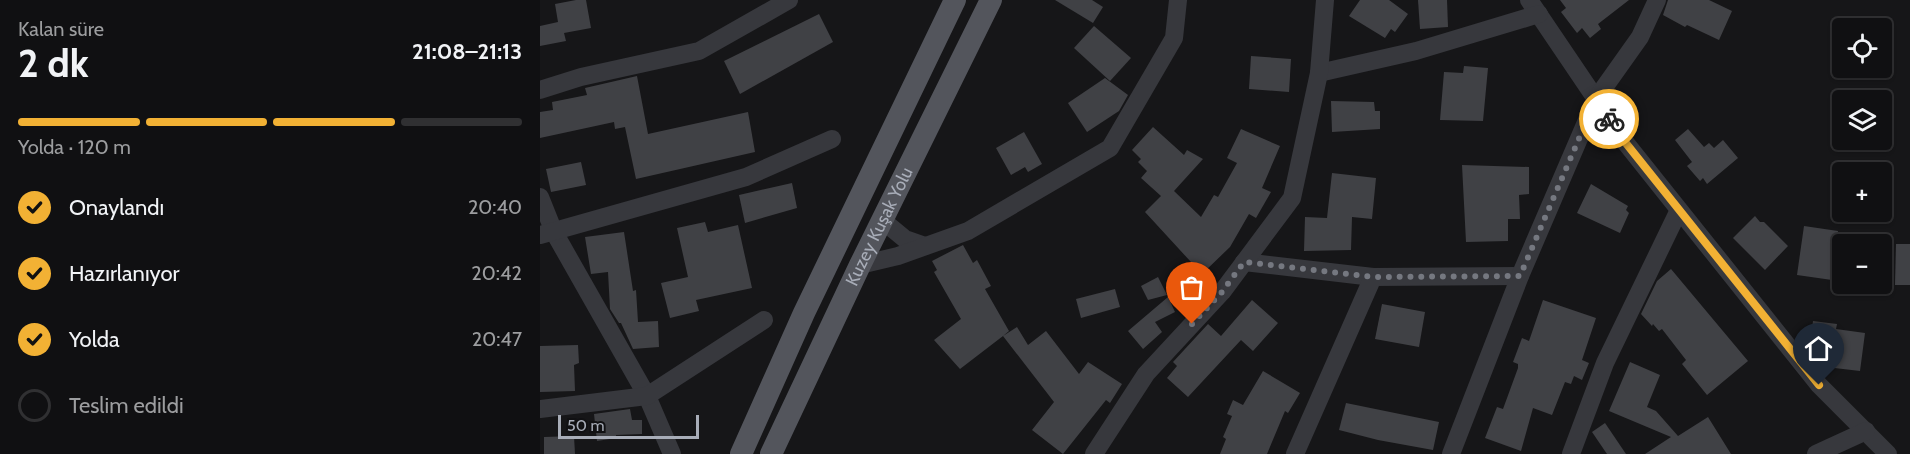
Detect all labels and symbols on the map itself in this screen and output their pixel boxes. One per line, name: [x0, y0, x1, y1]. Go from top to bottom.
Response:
courier: [1579, 89, 1639, 149]
street label: Kuzey Kuşak Yolu: [841, 163, 918, 289]
pin: [1166, 262, 1217, 324]
pin: [1793, 323, 1844, 385]
scale bar: [558, 412, 699, 440]

